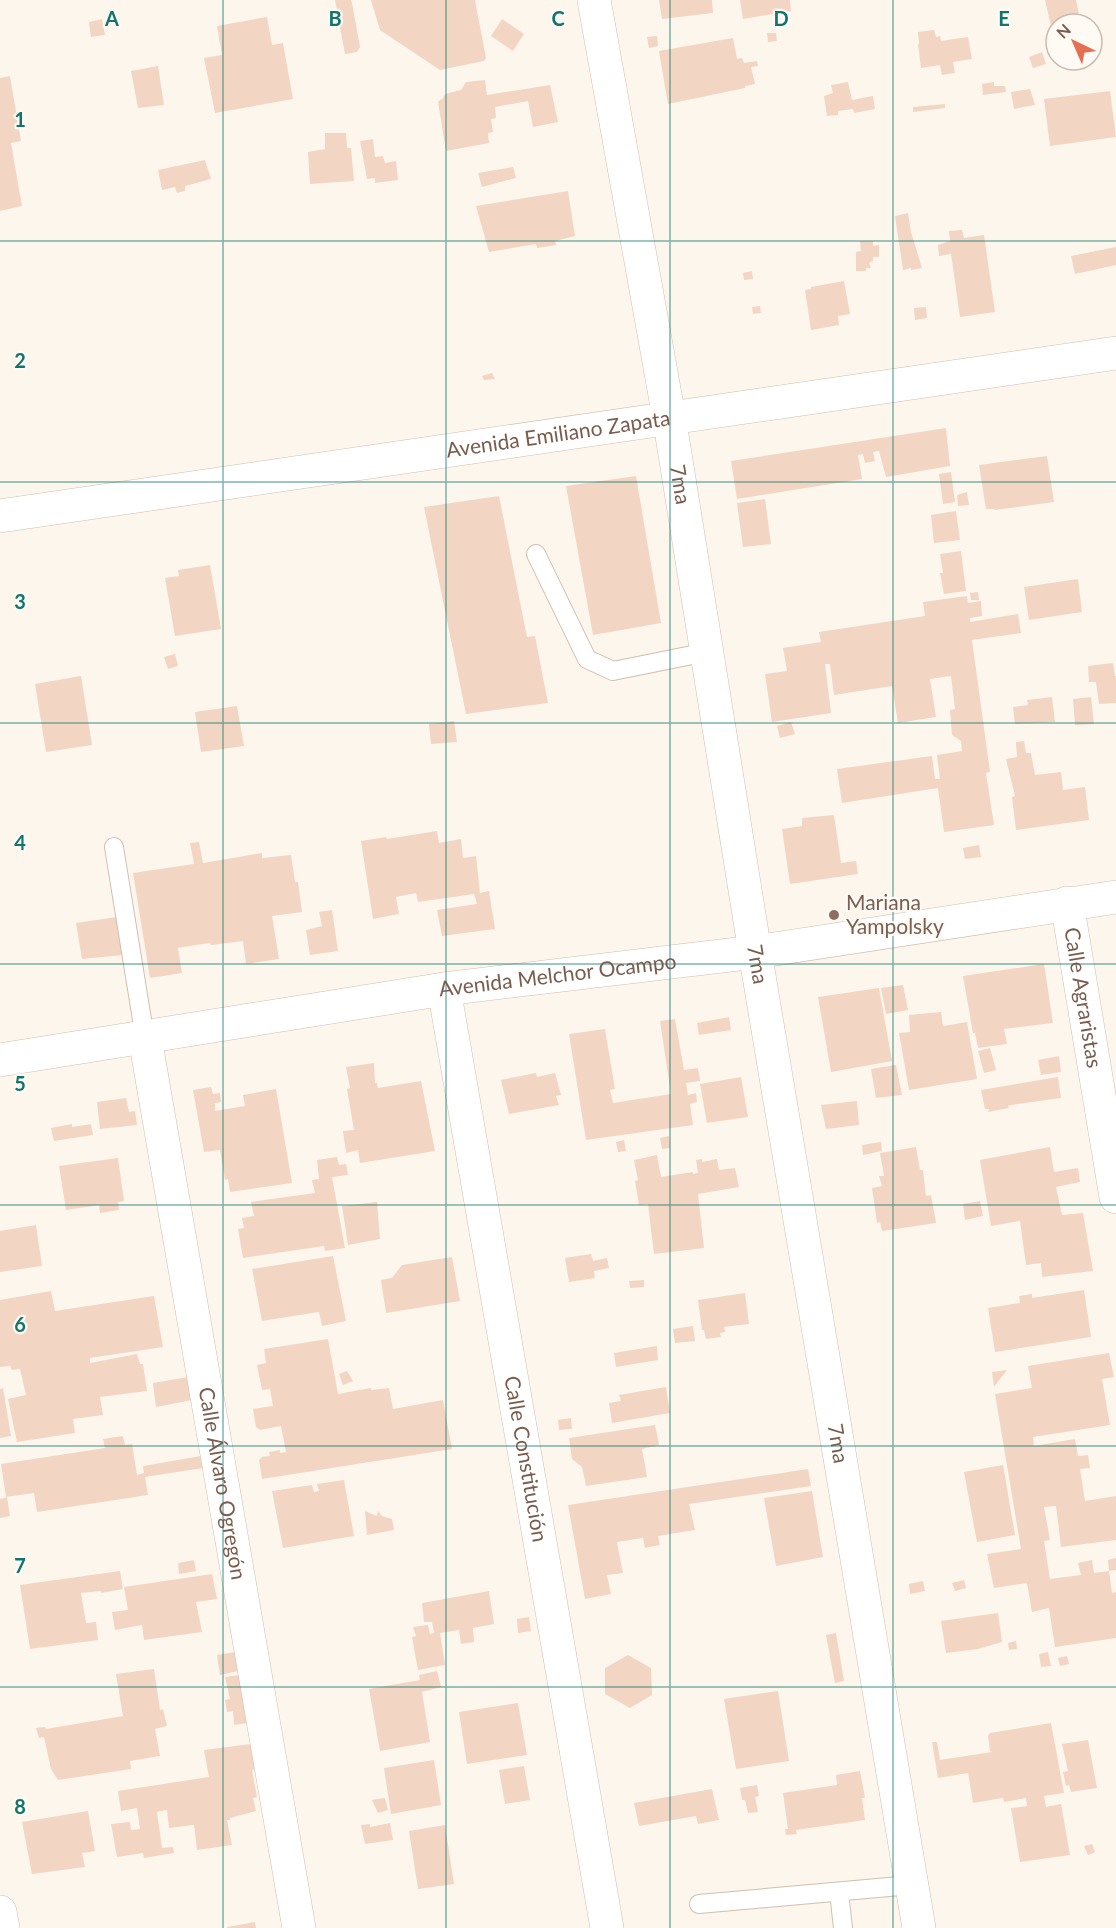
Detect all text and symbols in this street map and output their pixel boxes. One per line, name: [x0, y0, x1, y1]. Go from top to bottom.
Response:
text: A: [104, 6, 119, 30]
text: B: [328, 6, 342, 30]
text: C: [551, 6, 565, 30]
text: D: [773, 6, 789, 30]
text: E: [998, 6, 1010, 30]
north arrow: [1044, 12, 1104, 72]
text: N: [1052, 20, 1074, 42]
text: 1: [14, 107, 26, 131]
text: 2: [14, 348, 26, 372]
street label: Avenida Emiliano Zapata: [444, 404, 672, 462]
street label: 7ma: [666, 463, 697, 506]
text: 3: [14, 589, 26, 613]
text: 4: [14, 830, 26, 854]
place label: Mariana Yampolsky: [846, 889, 944, 938]
marker: Mariana Yampolsky: [827, 908, 841, 922]
street label: Calle Agraristas: [1060, 925, 1108, 1070]
street label: 7ma: [743, 942, 774, 986]
street label: Avenida Melchor Ocampo: [437, 947, 678, 1001]
text: 5: [14, 1071, 26, 1095]
text: 6: [14, 1312, 26, 1336]
street label: Calle Constitución: [500, 1374, 554, 1544]
street label: Calle Álvaro Ogregón: [195, 1385, 252, 1581]
street label: 7ma: [823, 1422, 855, 1465]
text: 7: [14, 1553, 26, 1577]
text: 8: [14, 1794, 26, 1818]

